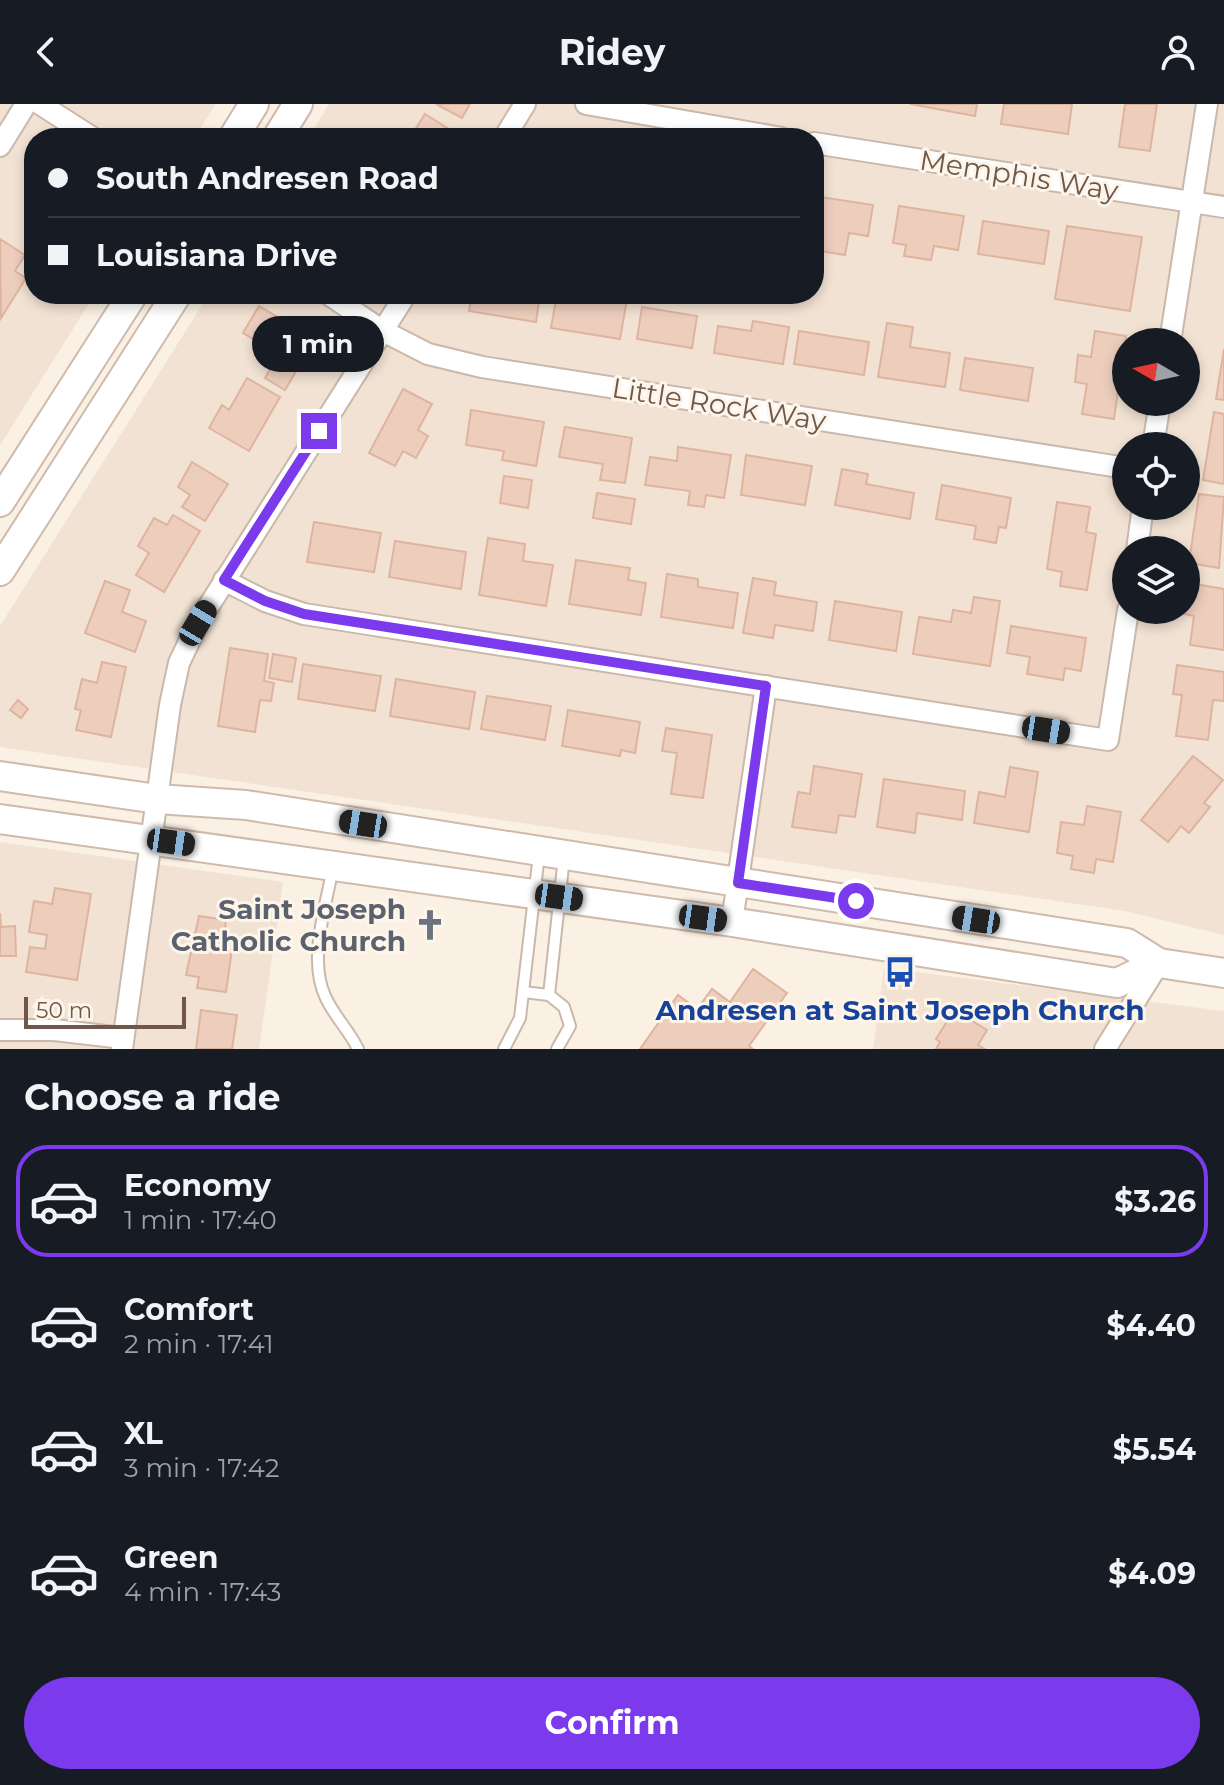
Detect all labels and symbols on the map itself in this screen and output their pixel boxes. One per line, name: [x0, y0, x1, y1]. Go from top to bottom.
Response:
street label: Memphis Way: [917, 143, 1122, 208]
callout: 1 min: [253, 315, 385, 371]
north arrow: [1112, 328, 1200, 416]
street label: Little Rock Way: [610, 370, 829, 438]
route end: [301, 413, 337, 449]
car: [175, 596, 221, 650]
car: [1020, 714, 1072, 746]
car: [337, 808, 389, 840]
car: [146, 827, 196, 857]
car: [534, 882, 584, 912]
route start: [838, 883, 874, 919]
place label: Saint Joseph Catholic Church: [171, 892, 406, 958]
car: [678, 903, 728, 933]
car: [950, 904, 1002, 936]
church icon: Saint Joseph Catholic Church: [413, 908, 447, 942]
bus stop icon: Andresen at Saint Joseph Church: [883, 955, 917, 989]
scale bar: [24, 993, 186, 1029]
place label: Andresen at Saint Joseph Church: [654, 993, 1145, 1027]

